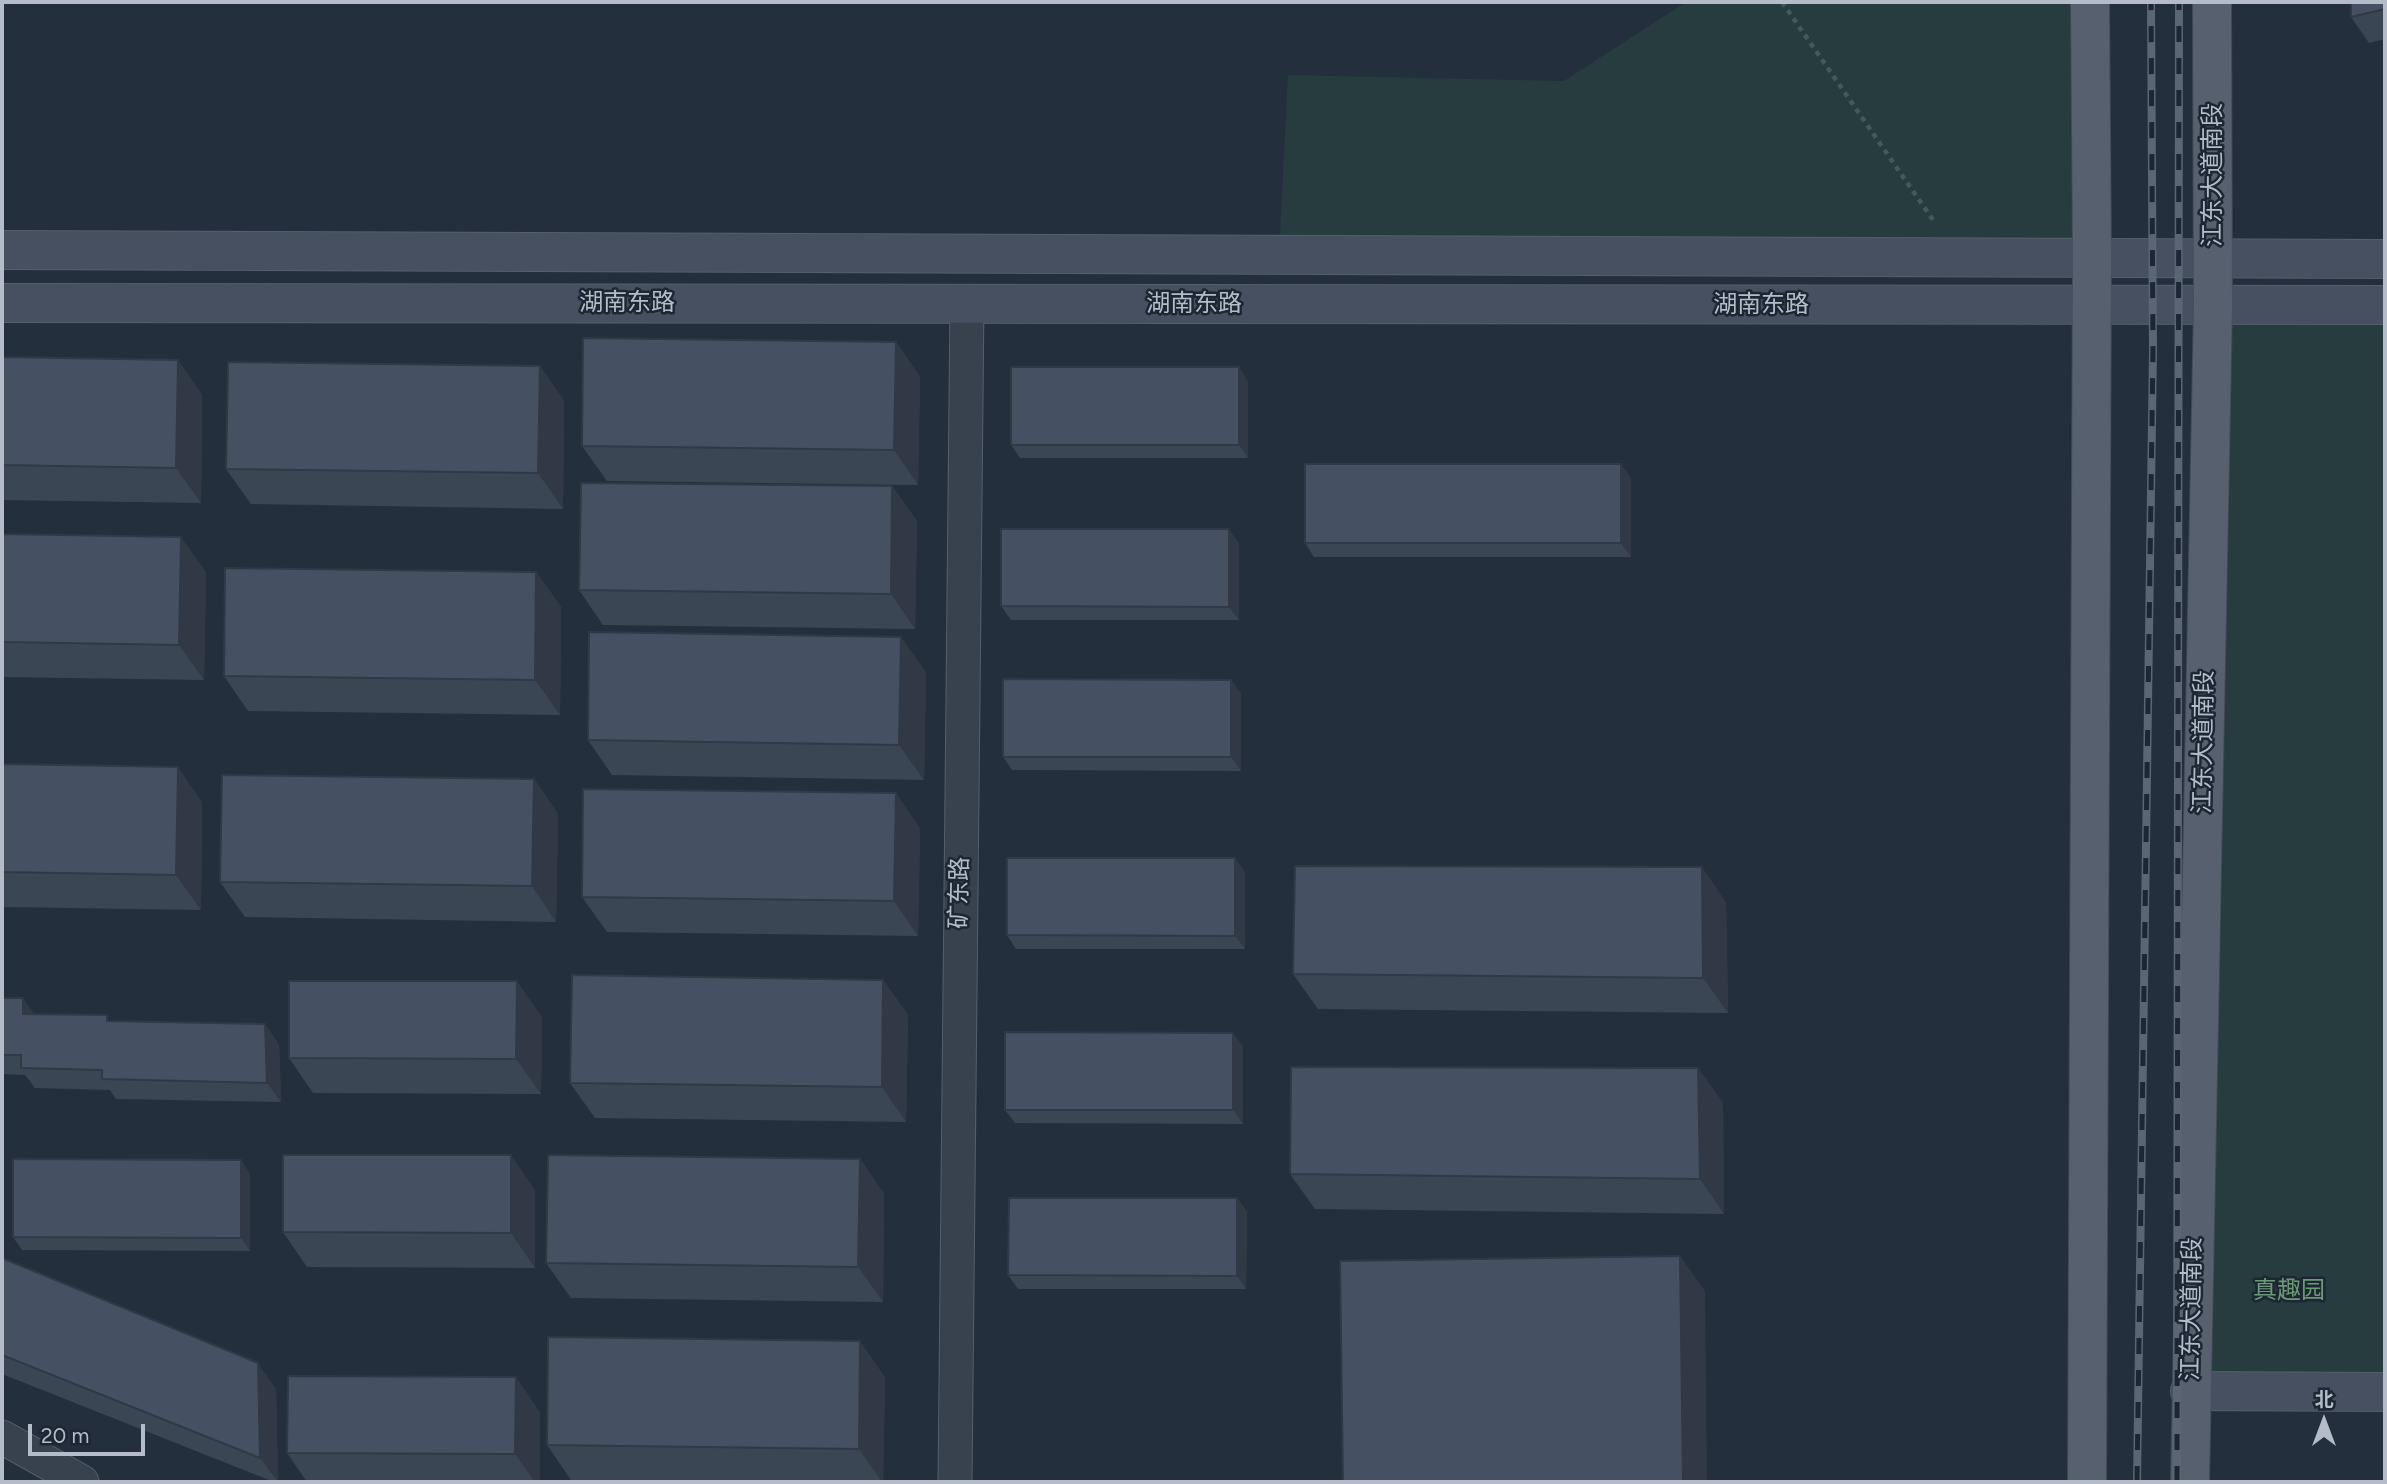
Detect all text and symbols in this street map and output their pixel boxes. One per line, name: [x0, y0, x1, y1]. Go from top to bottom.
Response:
street label: 江东大道南段: [2199, 103, 2227, 247]
street label: 湖南东路: [579, 289, 675, 317]
street label: 湖南东路: [1146, 290, 1242, 318]
street label: 湖南东路: [1713, 291, 1809, 319]
street label: 江东大道南段: [2188, 670, 2220, 814]
street label: 矿东路: [945, 857, 975, 929]
street label: 江东大道南段: [2176, 1237, 2208, 1381]
park label: 真趣园: [2253, 1277, 2325, 1305]
north arrow: [2289, 1386, 2359, 1456]
text: 北: [2314, 1388, 2334, 1411]
scale bar: [32, 1410, 149, 1454]
text: 20 m: [41, 1423, 89, 1448]

